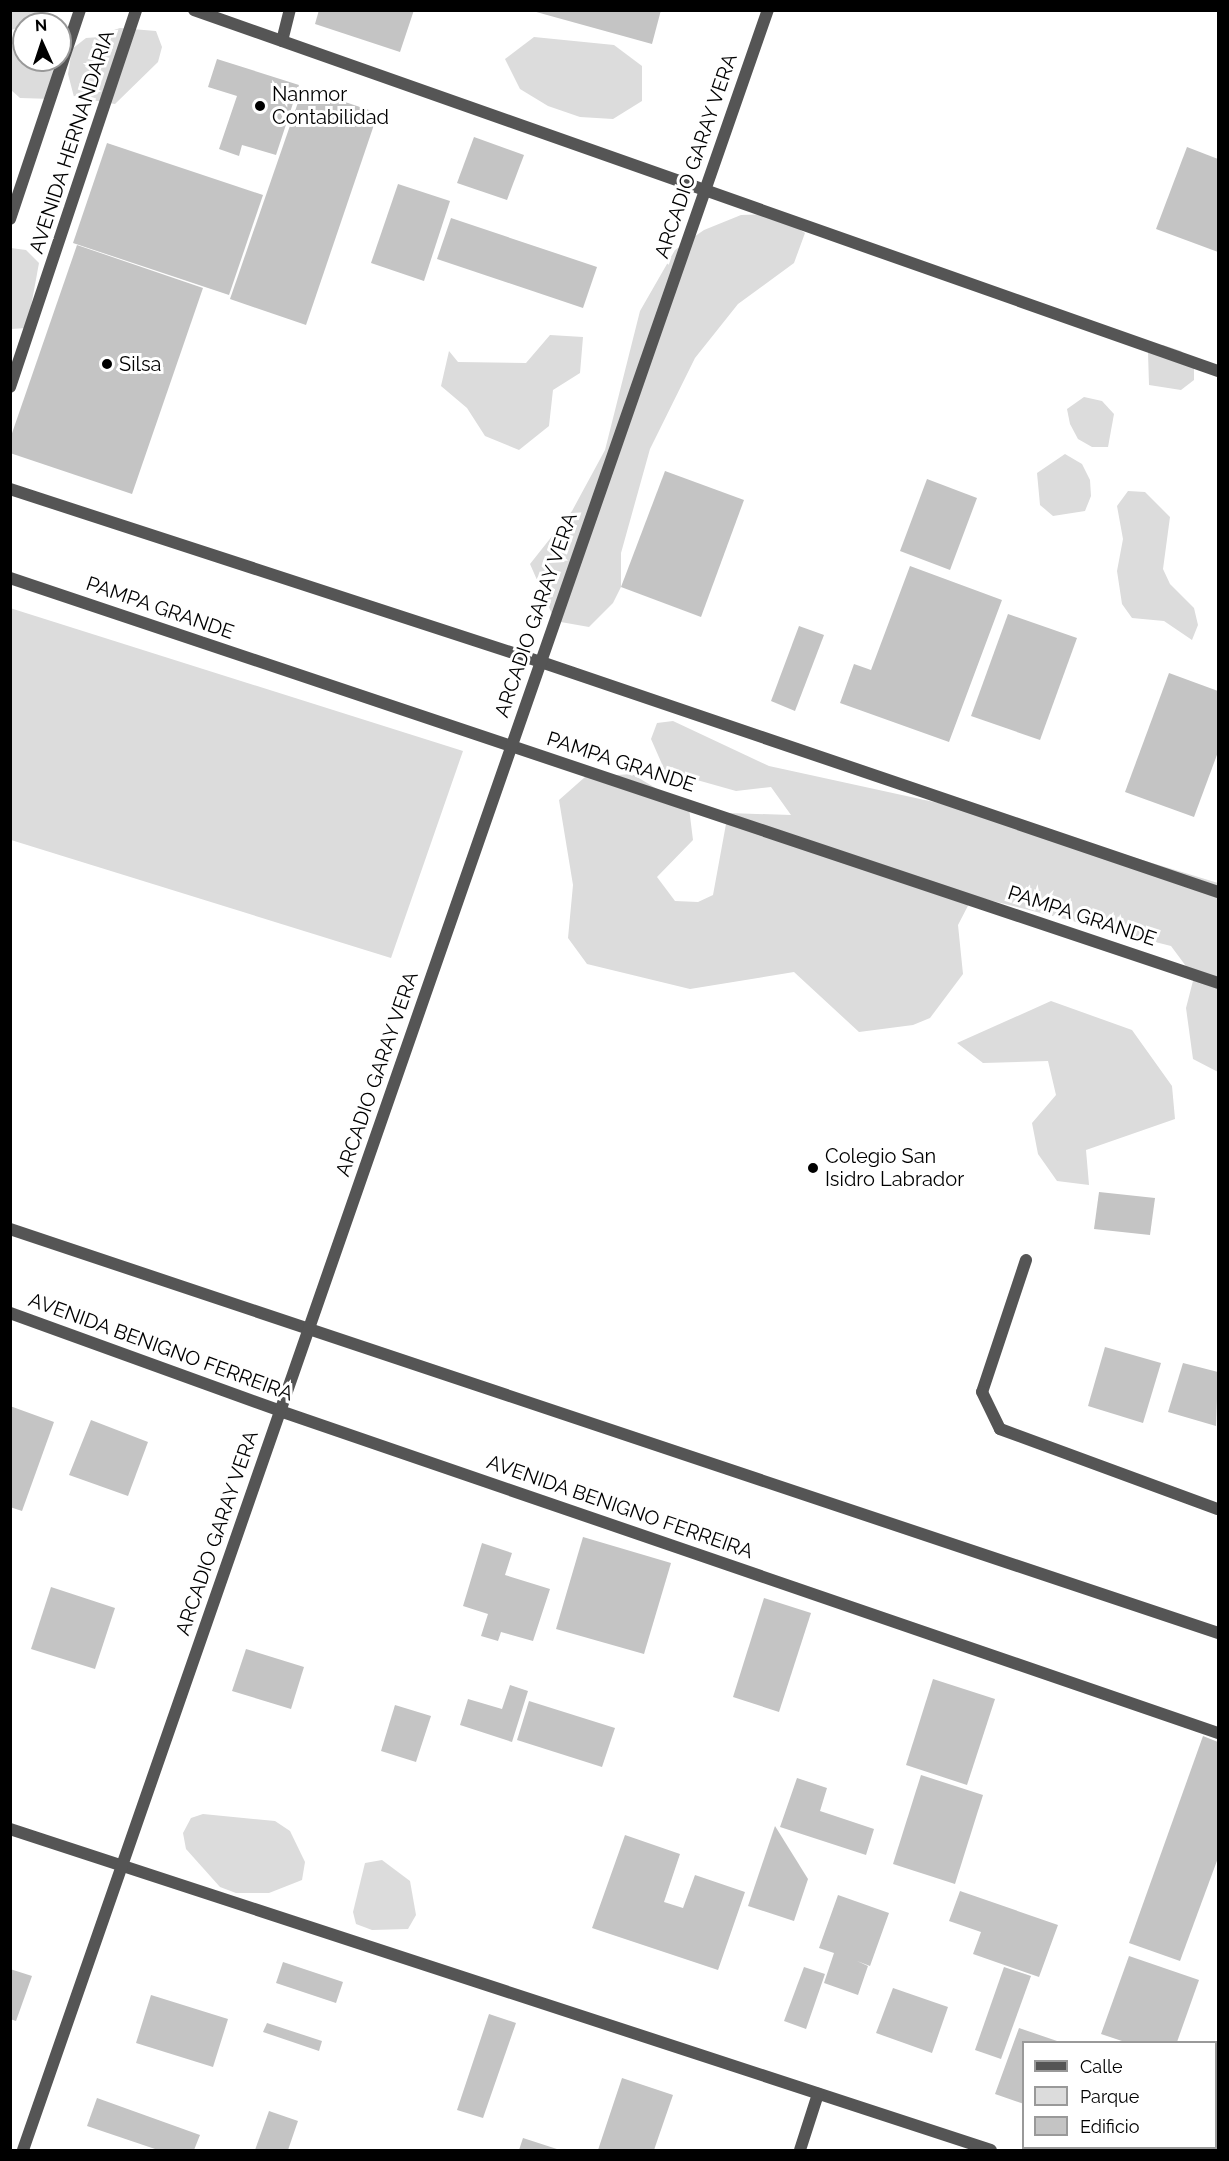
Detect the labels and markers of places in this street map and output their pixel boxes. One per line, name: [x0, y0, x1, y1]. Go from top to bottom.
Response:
place label: Nanmor Contabilidad: [272, 83, 389, 130]
marker: Nanmor Contabilidad: [253, 99, 267, 113]
place label: Silsa: [119, 352, 161, 376]
marker: Silsa: [100, 357, 114, 371]
place label: Colegio San Isidro Labrador: [825, 1144, 964, 1191]
marker: Colegio San Isidro Labrador: [806, 1161, 820, 1175]

